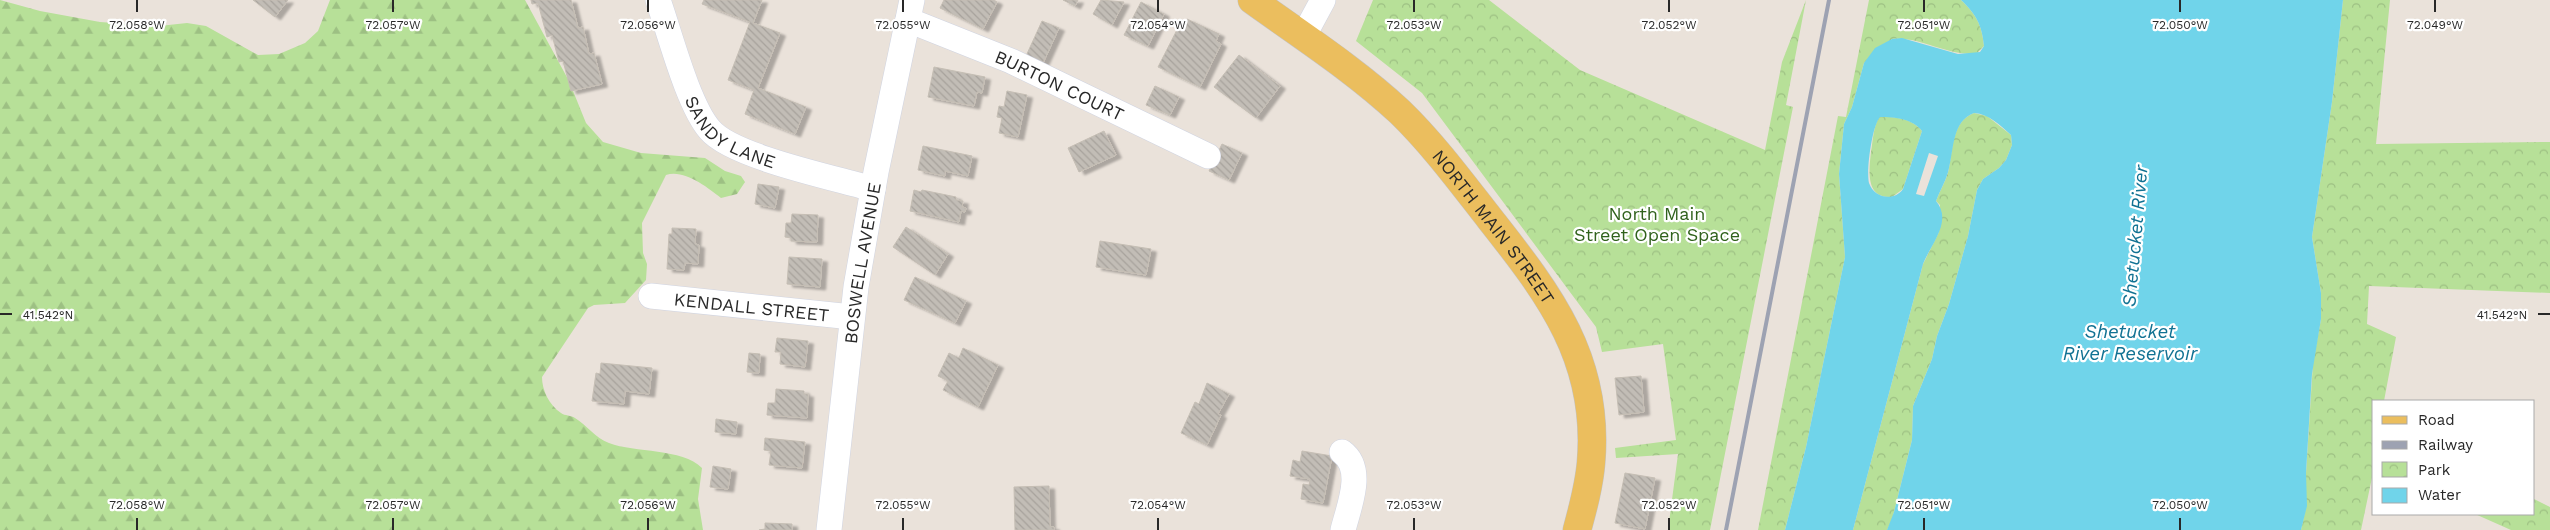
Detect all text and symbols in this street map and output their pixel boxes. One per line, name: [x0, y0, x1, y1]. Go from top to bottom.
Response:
text: 72.058°W: [109, 18, 165, 32]
text: 72.057°W: [366, 18, 421, 32]
text: 72.056°W: [620, 18, 676, 32]
text: 72.055°W: [875, 18, 931, 32]
text: 72.054°W: [1130, 18, 1186, 32]
text: 72.053°W: [1386, 18, 1442, 32]
text: 72.052°W: [1641, 18, 1697, 32]
text: 72.051°W: [1898, 18, 1951, 32]
text: 72.050°W: [2152, 18, 2208, 32]
text: 72.049°W: [2407, 18, 2463, 32]
street label: BURTON COURT: [992, 45, 1128, 125]
street label: SANDY LANE: [681, 92, 778, 172]
street label: NORTH MAIN STREET: [1429, 145, 1559, 308]
water label: Shetucket River: [2117, 163, 2153, 308]
street label: BOSWELL AVENUE: [839, 181, 885, 345]
park label: North Main Street Open Space: [1574, 203, 1740, 245]
street label: KENDALL STREET: [673, 288, 830, 325]
text: 41.542°N: [23, 308, 73, 322]
text: 41.542°N: [2477, 308, 2527, 322]
water label: Shetucket River Reservoir: [2063, 320, 2198, 365]
legend: [2372, 400, 2535, 515]
text: Road: [2418, 411, 2455, 429]
text: Railway: [2418, 436, 2473, 454]
text: Park: [2418, 461, 2451, 479]
text: Water: [2418, 486, 2461, 504]
text: 72.058°W: [109, 498, 165, 512]
text: 72.057°W: [366, 498, 421, 512]
text: 72.056°W: [620, 498, 676, 512]
text: 72.055°W: [875, 498, 931, 512]
text: 72.054°W: [1130, 498, 1186, 512]
text: 72.053°W: [1386, 498, 1442, 512]
text: 72.052°W: [1641, 498, 1697, 512]
text: 72.051°W: [1898, 498, 1951, 512]
text: 72.050°W: [2152, 498, 2208, 512]

